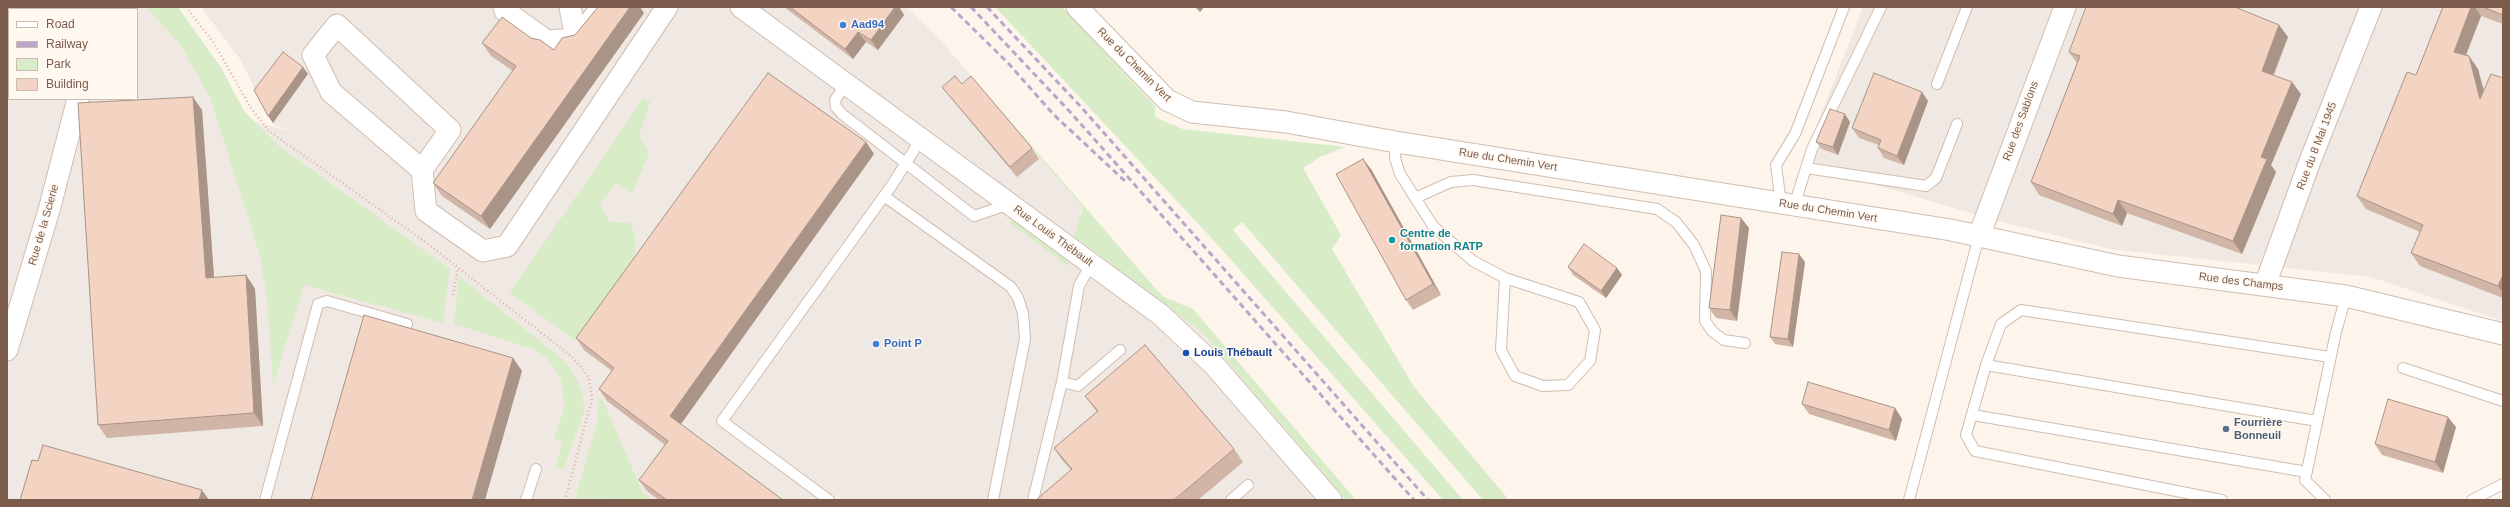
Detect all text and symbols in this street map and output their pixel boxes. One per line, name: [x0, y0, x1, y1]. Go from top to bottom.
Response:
legend: [8, 8, 138, 100]
text: Road: [46, 17, 75, 31]
place label: Aad94: [851, 18, 884, 32]
marker: Aad94: [838, 20, 848, 30]
street label: Rue du Chemin Vert: [1094, 25, 1174, 105]
text: Railway: [46, 37, 88, 51]
text: Park: [46, 57, 71, 71]
text: Building: [46, 77, 89, 91]
street label: Rue des Sablons: [2000, 79, 2042, 163]
street label: Rue du 8 Mai 1945: [2294, 100, 2340, 192]
street label: Rue du Chemin Vert: [1458, 146, 1558, 174]
street label: Rue de la Scierie: [26, 183, 62, 267]
street label: Rue du Chemin Vert: [1778, 197, 1878, 225]
street label: Rue Louis Thébault: [1011, 203, 1095, 269]
place label: Centre de formation RATP: [1400, 227, 1483, 253]
marker: Centre de formation RATP: [1387, 235, 1397, 245]
street label: Rue des Champs: [2198, 270, 2284, 294]
place label: Point P: [884, 337, 922, 351]
marker: Point P: [871, 339, 881, 349]
place label: Louis Thébault: [1194, 346, 1272, 360]
marker: Louis Thébault: [1181, 348, 1191, 358]
place label: Fourrière Bonneuil: [2234, 416, 2282, 442]
marker: Fourrière Bonneuil: [2221, 424, 2231, 434]

